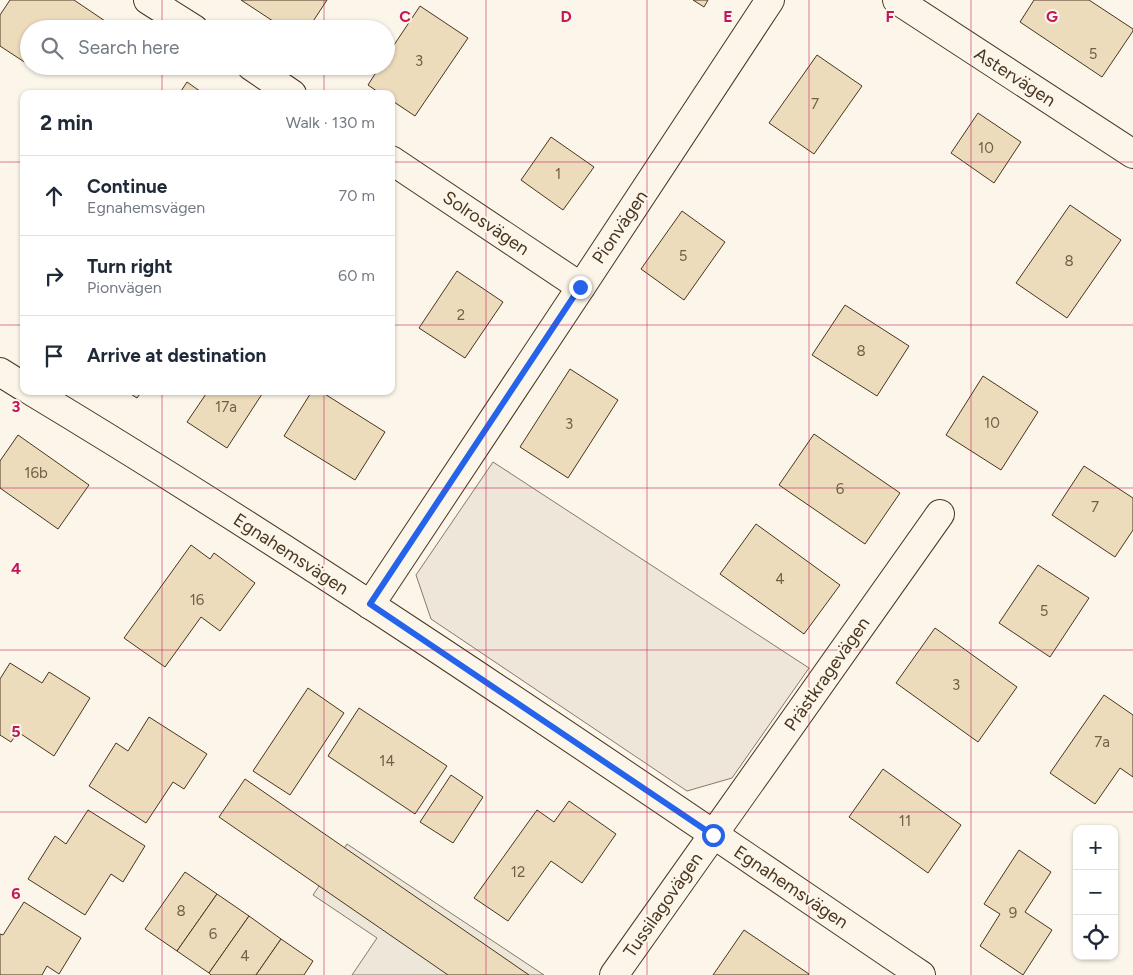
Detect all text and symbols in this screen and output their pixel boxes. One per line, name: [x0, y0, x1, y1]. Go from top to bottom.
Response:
text: C: [399, 7, 411, 26]
text: D: [560, 7, 572, 26]
text: E: [723, 7, 733, 26]
text: F: [886, 7, 895, 26]
text: G: [1046, 7, 1058, 26]
search box: [20, 20, 395, 75]
icon: search: [38, 34, 66, 62]
text: Search here: [78, 36, 180, 59]
street label: Astervägen: [970, 43, 1060, 111]
house number: 5: [1089, 45, 1097, 63]
house number: 3: [415, 52, 423, 70]
house number: 7: [811, 95, 819, 113]
text: 2 min: [40, 110, 93, 135]
text: Walk · 130 m: [286, 113, 375, 132]
house number: 10: [978, 139, 994, 157]
house number: 1: [555, 165, 561, 183]
text: Continue: [87, 175, 167, 198]
icon: ahead: [40, 182, 68, 210]
text: 70 m: [339, 186, 375, 205]
street label: Solrosvägen: [439, 186, 533, 260]
street label: Pionvägen: [587, 186, 653, 268]
text: Egnahemsvägen: [87, 198, 205, 217]
house number: 5: [679, 247, 687, 265]
house number: 8: [1064, 252, 1074, 270]
text: Turn right: [87, 255, 173, 278]
icon: right: [40, 262, 68, 290]
text: 60 m: [338, 266, 375, 285]
route end: [569, 276, 592, 299]
text: Pionvägen: [87, 278, 162, 297]
house number: 2: [457, 306, 465, 324]
icon: arrive: [40, 342, 68, 370]
house number: 8: [856, 342, 866, 360]
text: Arrive at destination: [87, 344, 266, 367]
text: 3: [12, 397, 21, 416]
house number: 17a: [215, 398, 237, 416]
house number: 10: [984, 414, 1000, 432]
house number: 3: [565, 415, 573, 433]
house number: 16b: [24, 464, 48, 482]
house number: 6: [836, 480, 845, 498]
house number: 7: [1091, 498, 1099, 516]
street label: Egnahemsvägen: [229, 509, 353, 599]
text: 4: [11, 559, 21, 578]
house number: 4: [775, 570, 785, 588]
house number: 16: [190, 591, 205, 609]
house number: 5: [1040, 602, 1048, 620]
street label: Prästkragevägen: [780, 613, 874, 735]
house number: 3: [952, 676, 960, 694]
text: 5: [11, 722, 21, 741]
house number: 7a: [1094, 733, 1110, 751]
house number: 14: [379, 752, 395, 770]
house number: 11: [899, 812, 911, 830]
route start: [702, 824, 725, 847]
map controls: [1073, 825, 1118, 960]
button: +: [1073, 825, 1118, 870]
street label: Egnahemsvägen: [730, 841, 852, 933]
street label: Tussilagovägen: [619, 848, 707, 962]
house number: 12: [511, 863, 525, 881]
button: −: [1073, 870, 1118, 915]
text: 6: [11, 884, 21, 903]
house number: 8: [176, 902, 186, 920]
house number: 9: [1009, 904, 1017, 922]
button: locate: [1073, 915, 1118, 960]
house number: 6: [209, 925, 218, 943]
house number: 4: [240, 947, 250, 965]

